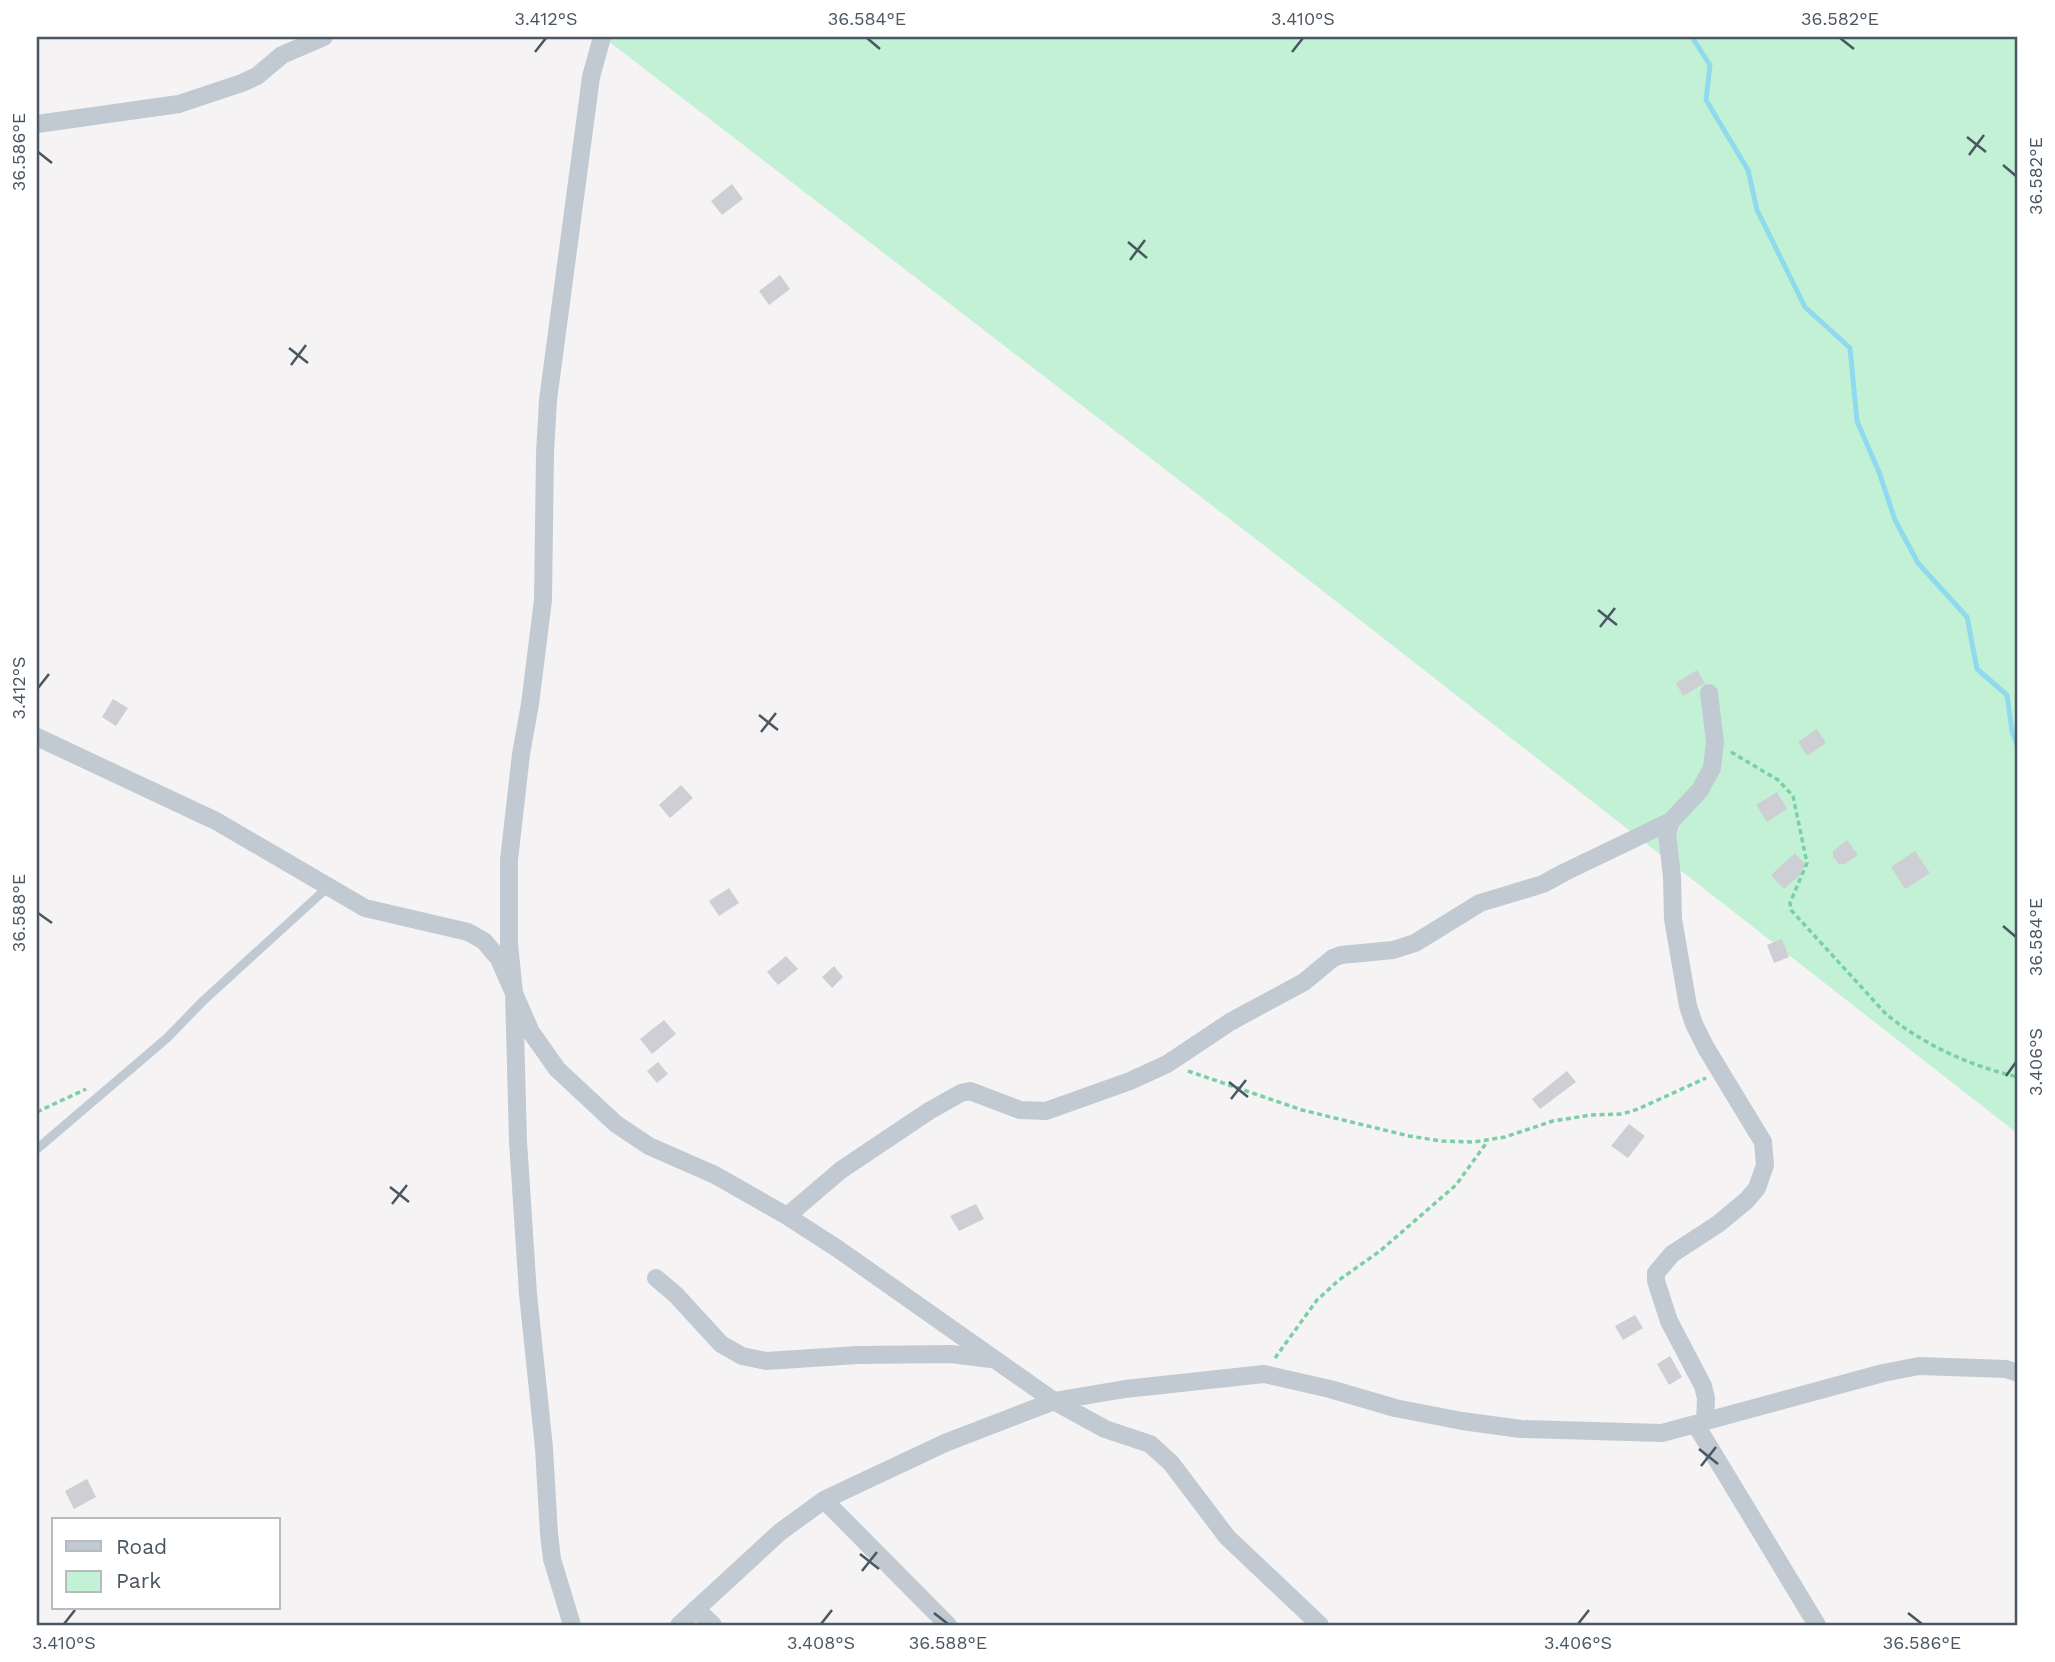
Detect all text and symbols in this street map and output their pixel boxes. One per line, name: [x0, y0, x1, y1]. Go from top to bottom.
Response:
text: 3.412°S: [514, 8, 578, 29]
text: 36.584°E: [828, 8, 906, 29]
text: 3.410°S: [1271, 8, 1335, 29]
text: 36.582°E: [1801, 8, 1879, 29]
text: 36.586°E: [8, 113, 29, 191]
text: 36.582°E: [2025, 137, 2046, 215]
text: 3.412°S: [8, 656, 29, 720]
text: 36.588°E: [8, 874, 29, 952]
text: 36.584°E: [2025, 898, 2046, 976]
text: 3.406°S: [2025, 1028, 2046, 1096]
legend: [52, 1518, 280, 1610]
text: Road: [116, 1534, 167, 1559]
text: Park: [116, 1568, 161, 1593]
text: 3.410°S: [32, 1632, 96, 1653]
text: 3.408°S: [787, 1632, 855, 1653]
text: 36.588°E: [909, 1632, 987, 1653]
text: 3.406°S: [1544, 1632, 1612, 1653]
text: 36.586°E: [1883, 1632, 1961, 1653]

